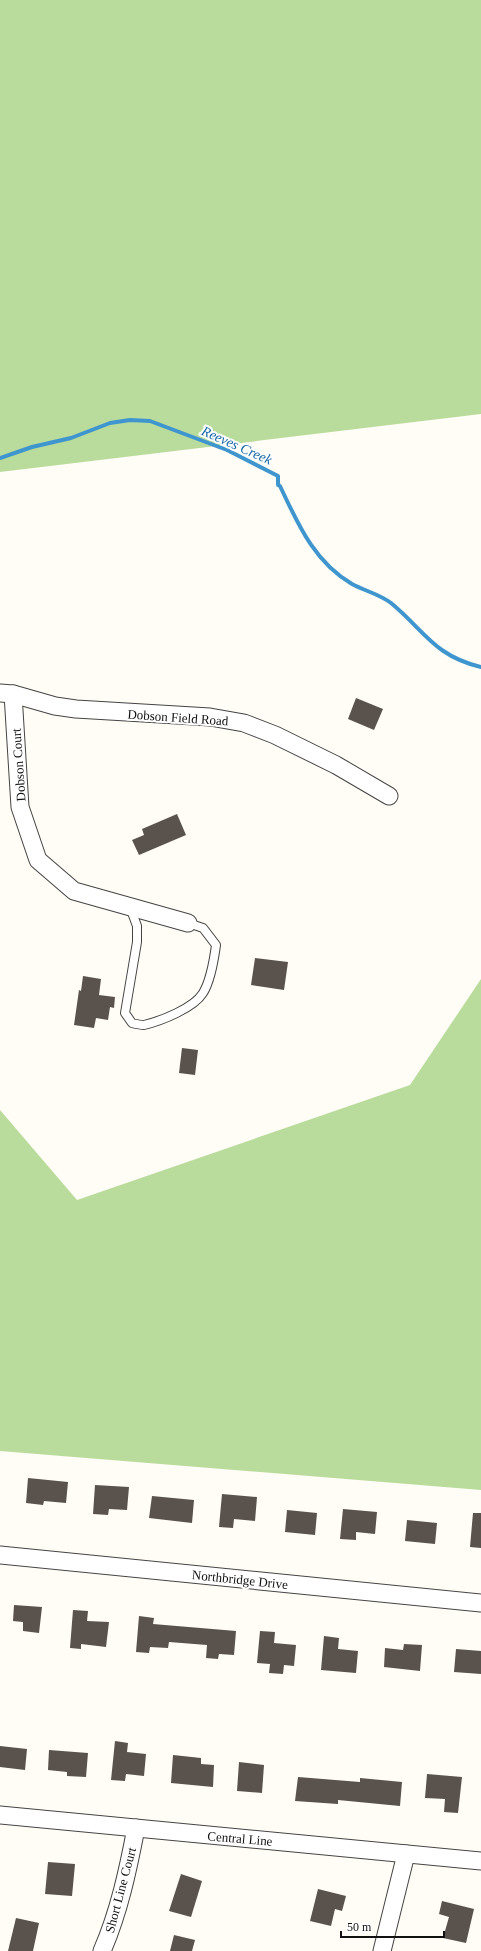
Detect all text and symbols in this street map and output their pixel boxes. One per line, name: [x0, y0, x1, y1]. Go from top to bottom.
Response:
water label: Reeves Creek: [198, 423, 275, 468]
street label: Dobson Field Road: [127, 706, 229, 729]
street label: Dobson Court: [8, 727, 29, 802]
street label: Northbridge Drive: [191, 1567, 289, 1592]
street label: Central Line: [207, 1828, 273, 1849]
street label: Short Line Court: [102, 1845, 139, 1935]
scale bar: [341, 1913, 444, 1939]
text: 50 m: [347, 1920, 372, 1934]

